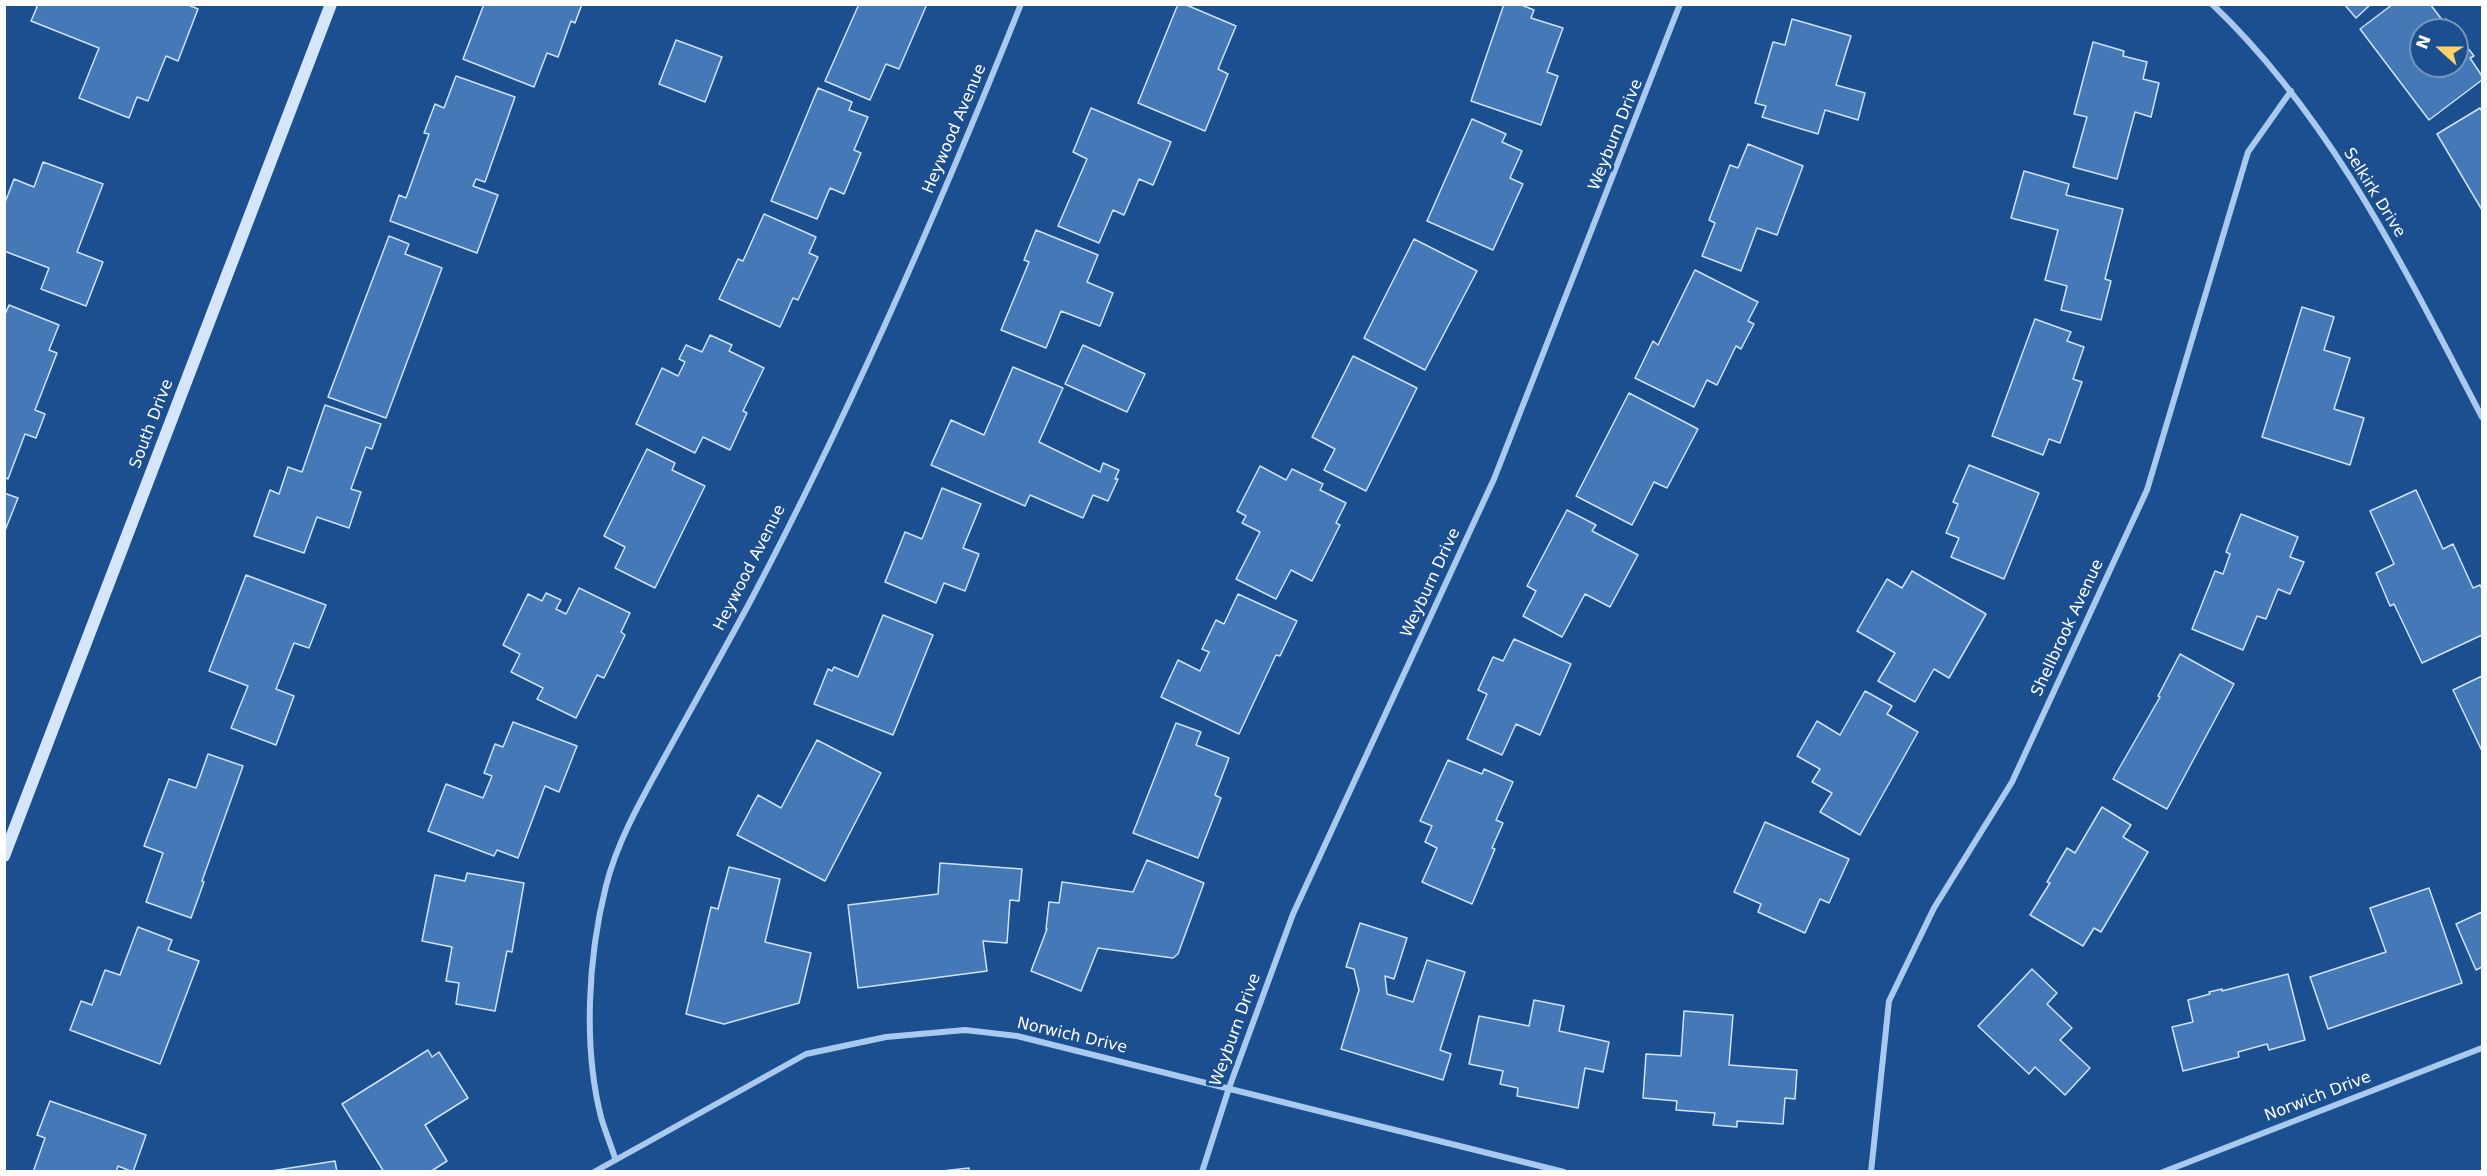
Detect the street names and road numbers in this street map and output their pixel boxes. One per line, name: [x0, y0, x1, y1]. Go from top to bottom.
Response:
street label: Heywood Avenue: [919, 61, 991, 197]
street label: Weyburn Drive: [1585, 76, 1647, 194]
street label: Selkirk Drive: [2339, 145, 2409, 241]
street label: South Drive: [126, 377, 178, 471]
street label: Heywood Avenue: [710, 502, 790, 634]
street label: Weyburn Drive: [1397, 525, 1465, 641]
street label: Shellbrook Avenue: [2028, 557, 2108, 699]
street label: Weyburn Drive: [1207, 971, 1265, 1089]
street label: Norwich Drive: [1015, 1014, 1129, 1058]
street label: Norwich Drive: [2262, 1068, 2374, 1126]

